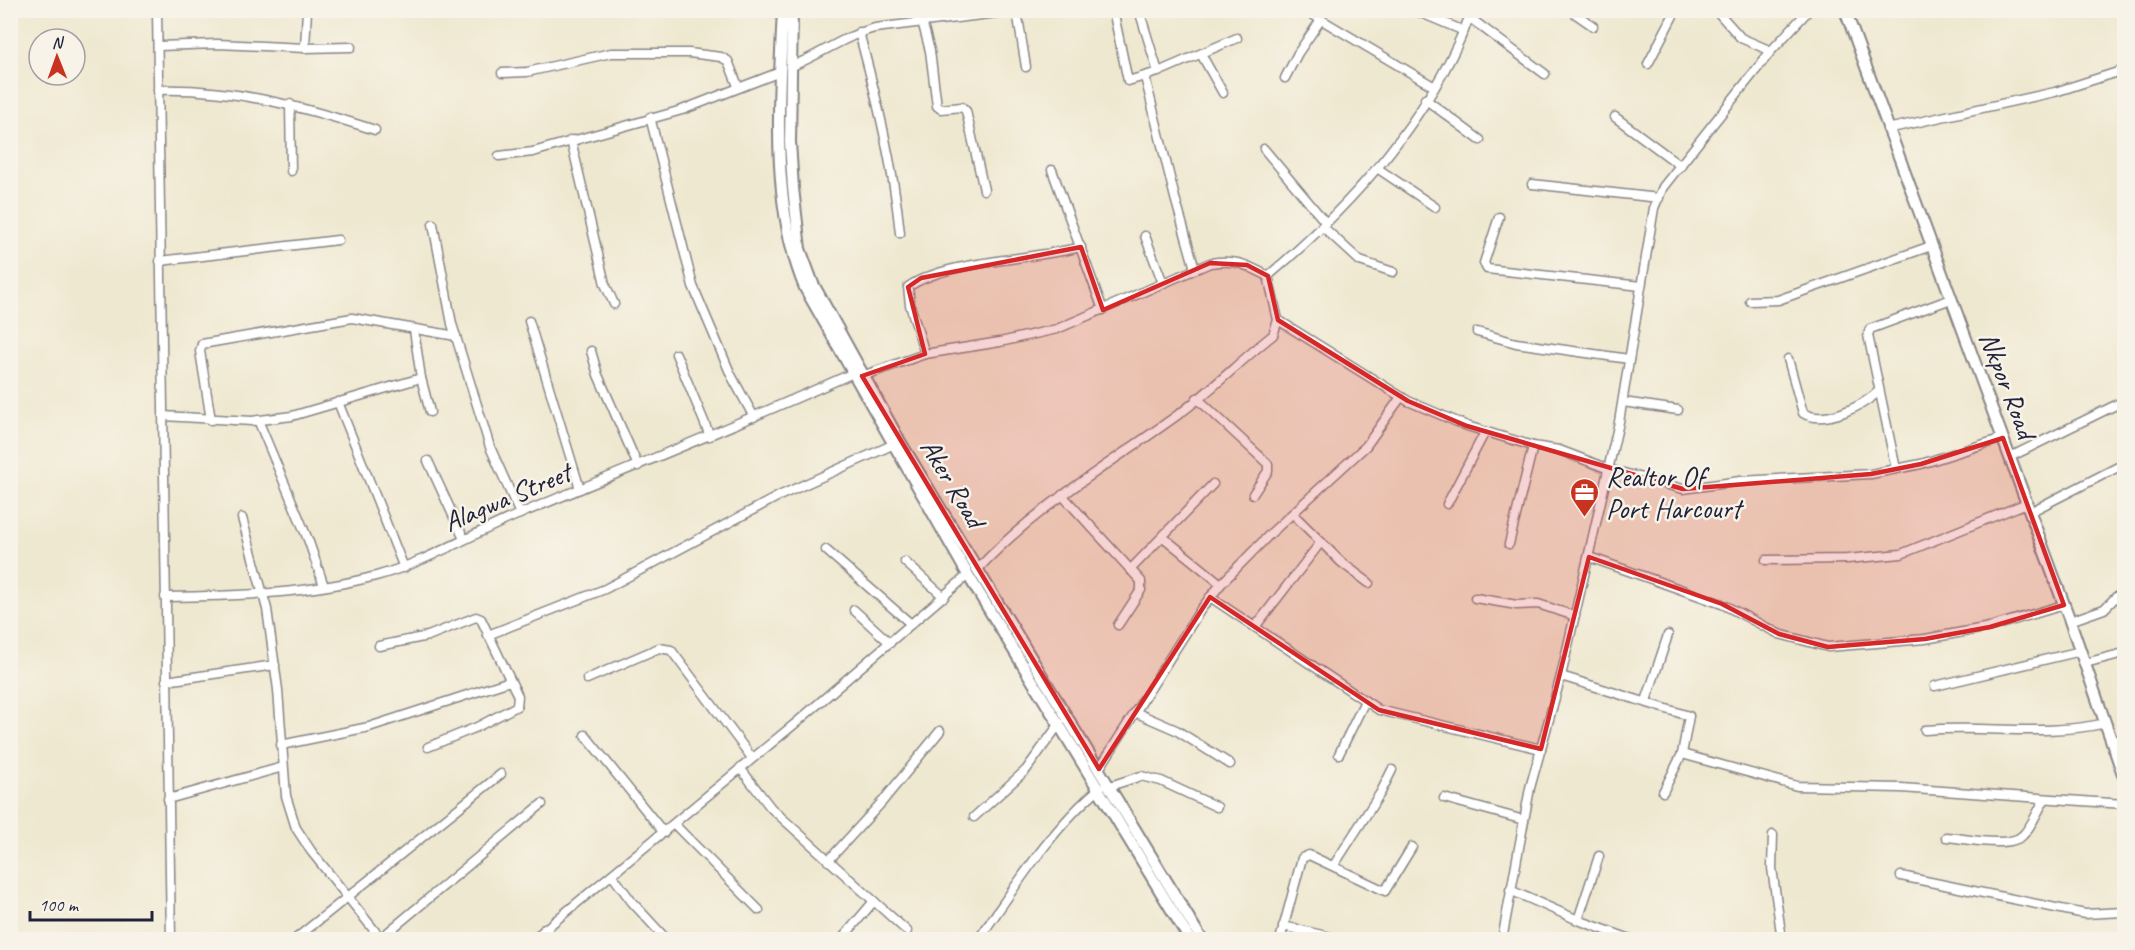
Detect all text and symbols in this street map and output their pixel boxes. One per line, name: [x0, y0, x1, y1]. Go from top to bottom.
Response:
north arrow: [27, 27, 87, 87]
text: N: [52, 33, 65, 53]
street label: Nkpor Road: [1972, 327, 2046, 447]
street label: Aker Road: [913, 432, 995, 537]
street label: Alagwa Street: [438, 453, 579, 539]
place label: Realtor Of Port Harcourt: [1606, 459, 1745, 526]
office icon: Realtor Of Port Harcourt: [1569, 476, 1601, 518]
scale bar: [30, 884, 152, 922]
text: 100 m: [39, 894, 80, 916]

